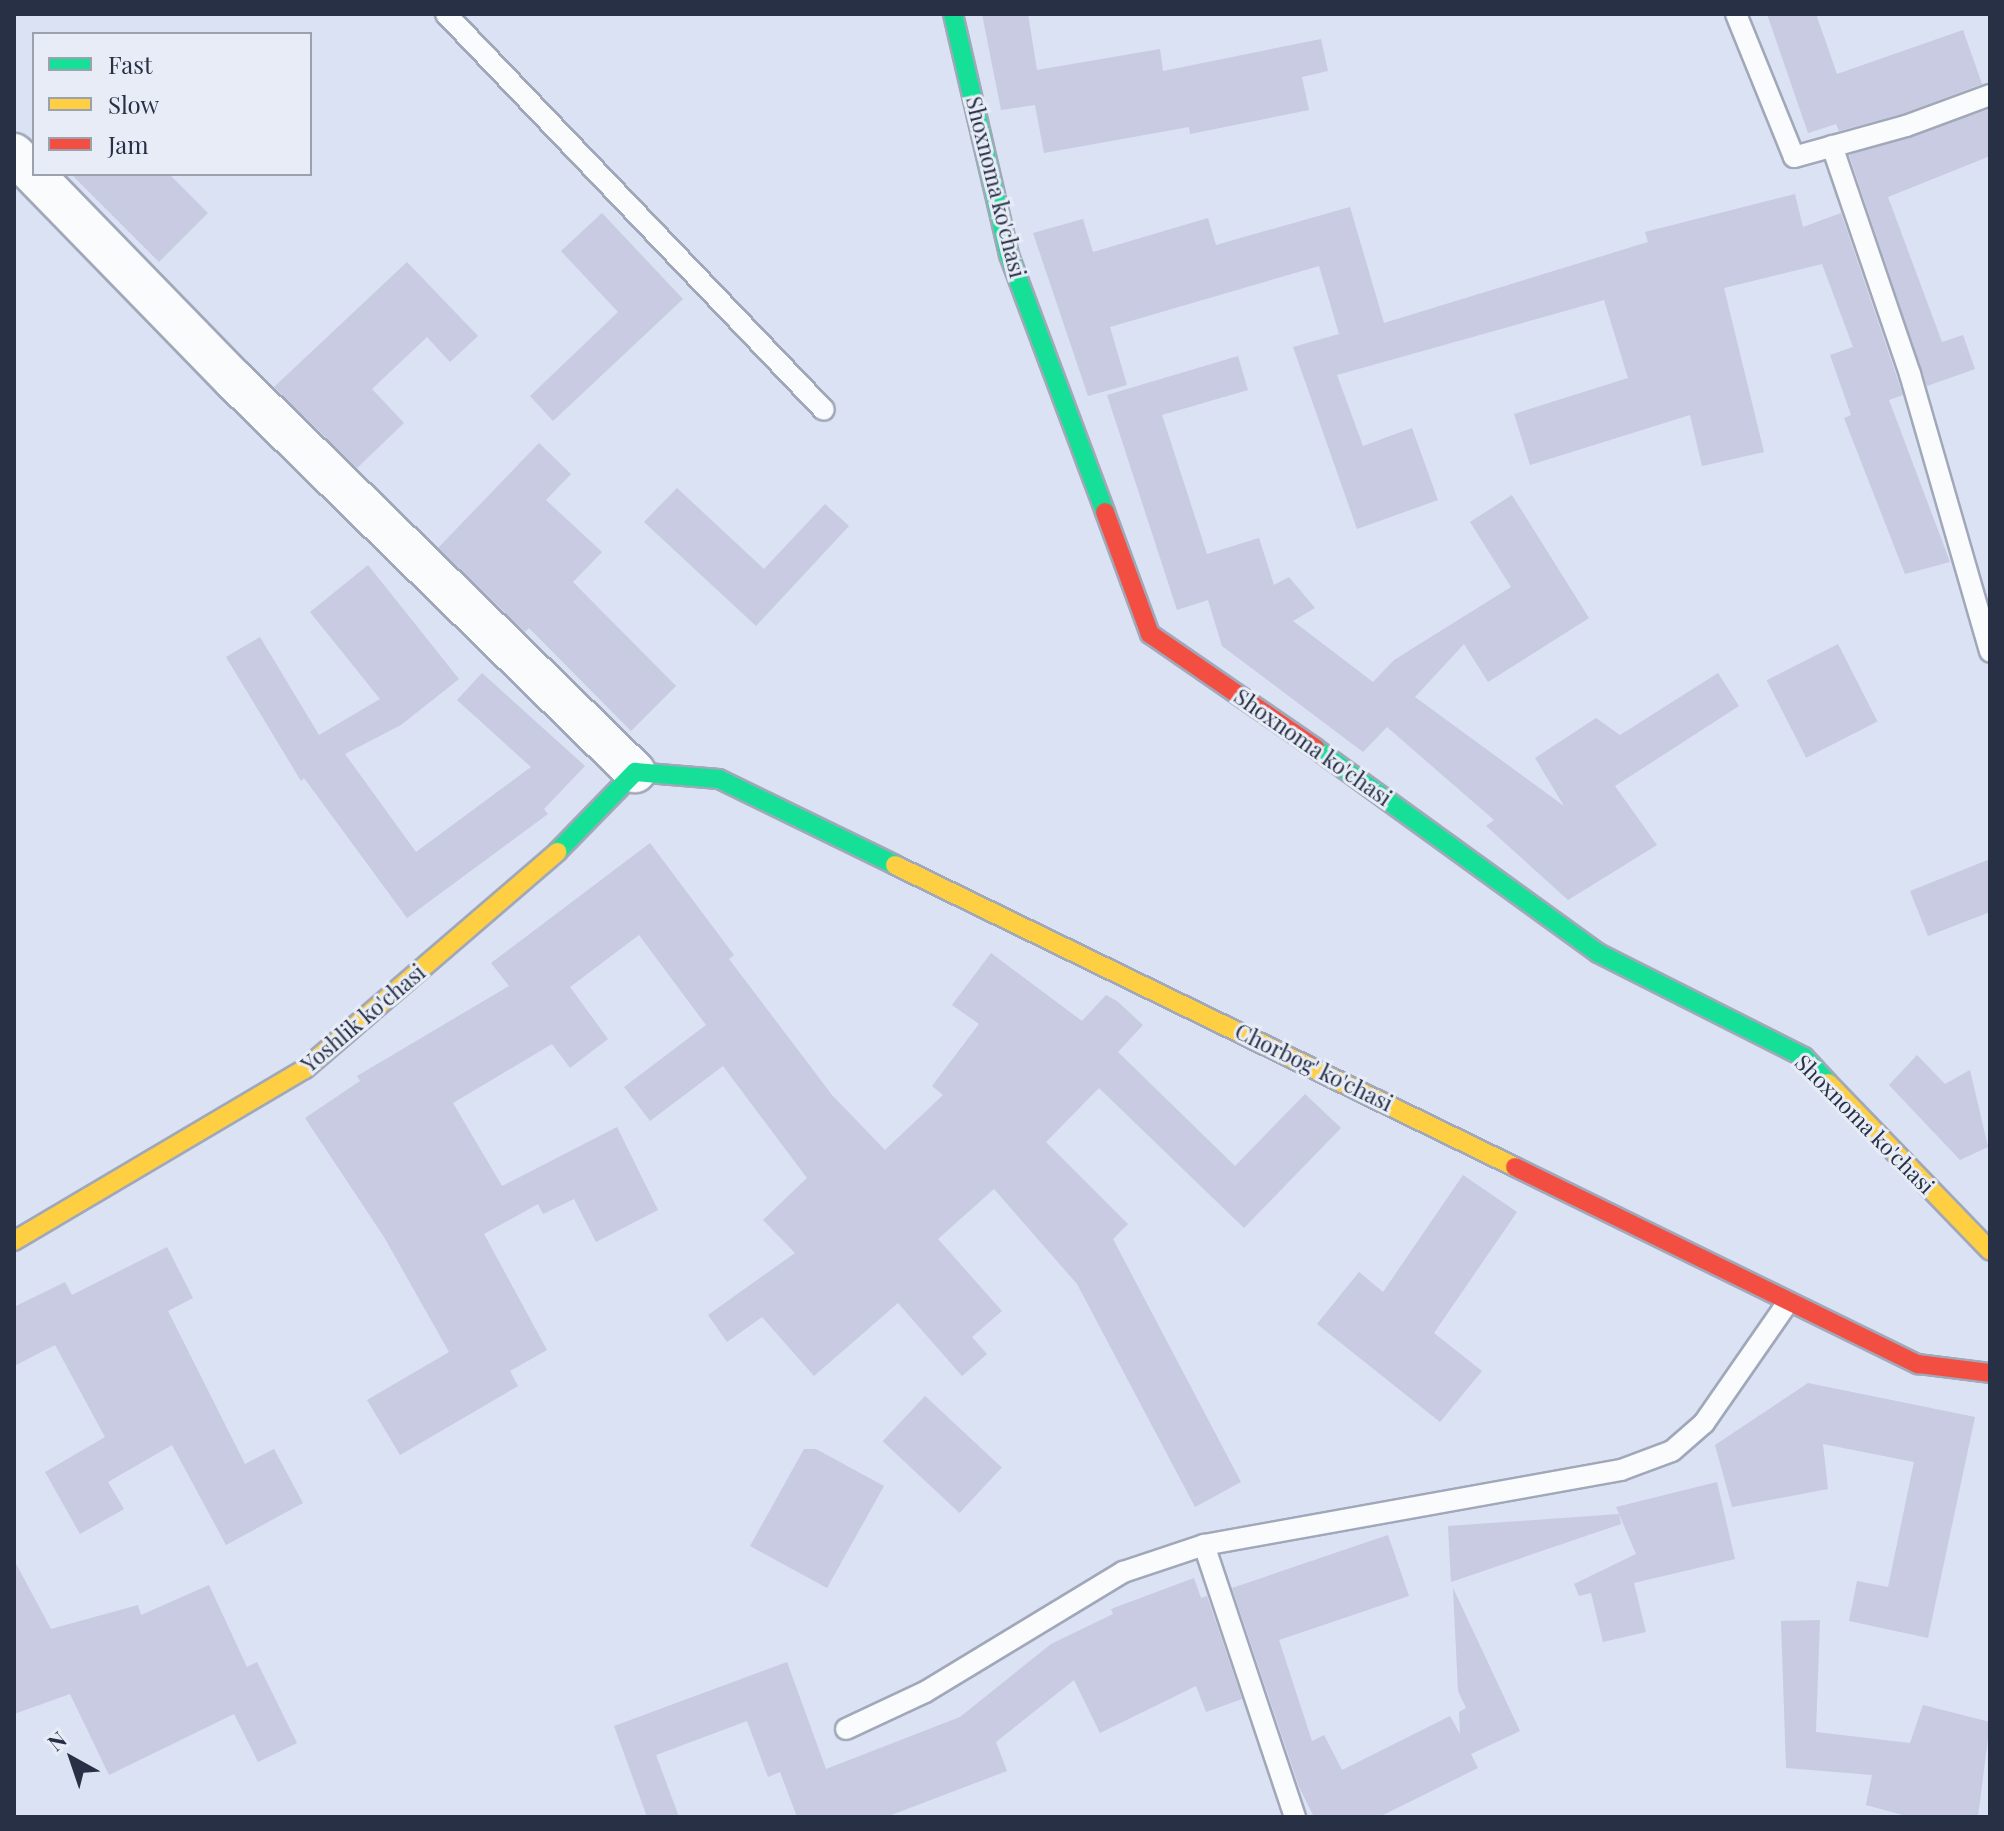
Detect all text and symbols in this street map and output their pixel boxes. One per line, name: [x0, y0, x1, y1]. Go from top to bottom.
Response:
legend: [32, 32, 312, 176]
text: Fast: [108, 48, 153, 80]
text: Slow: [108, 88, 159, 120]
street label: Shoxnoma ko'chasi: [961, 93, 1031, 281]
text: Jam: [108, 128, 149, 160]
street label: Shoxnoma ko'chasi: [1229, 683, 1397, 811]
street label: Yoshlik ko'chasi: [295, 958, 431, 1078]
street label: Chorbog' ko'chasi: [1230, 1017, 1398, 1117]
street label: Shoxnoma ko'chasi: [1790, 1049, 1940, 1199]
north arrow: [32, 1719, 112, 1799]
text: N: [41, 1724, 72, 1757]

